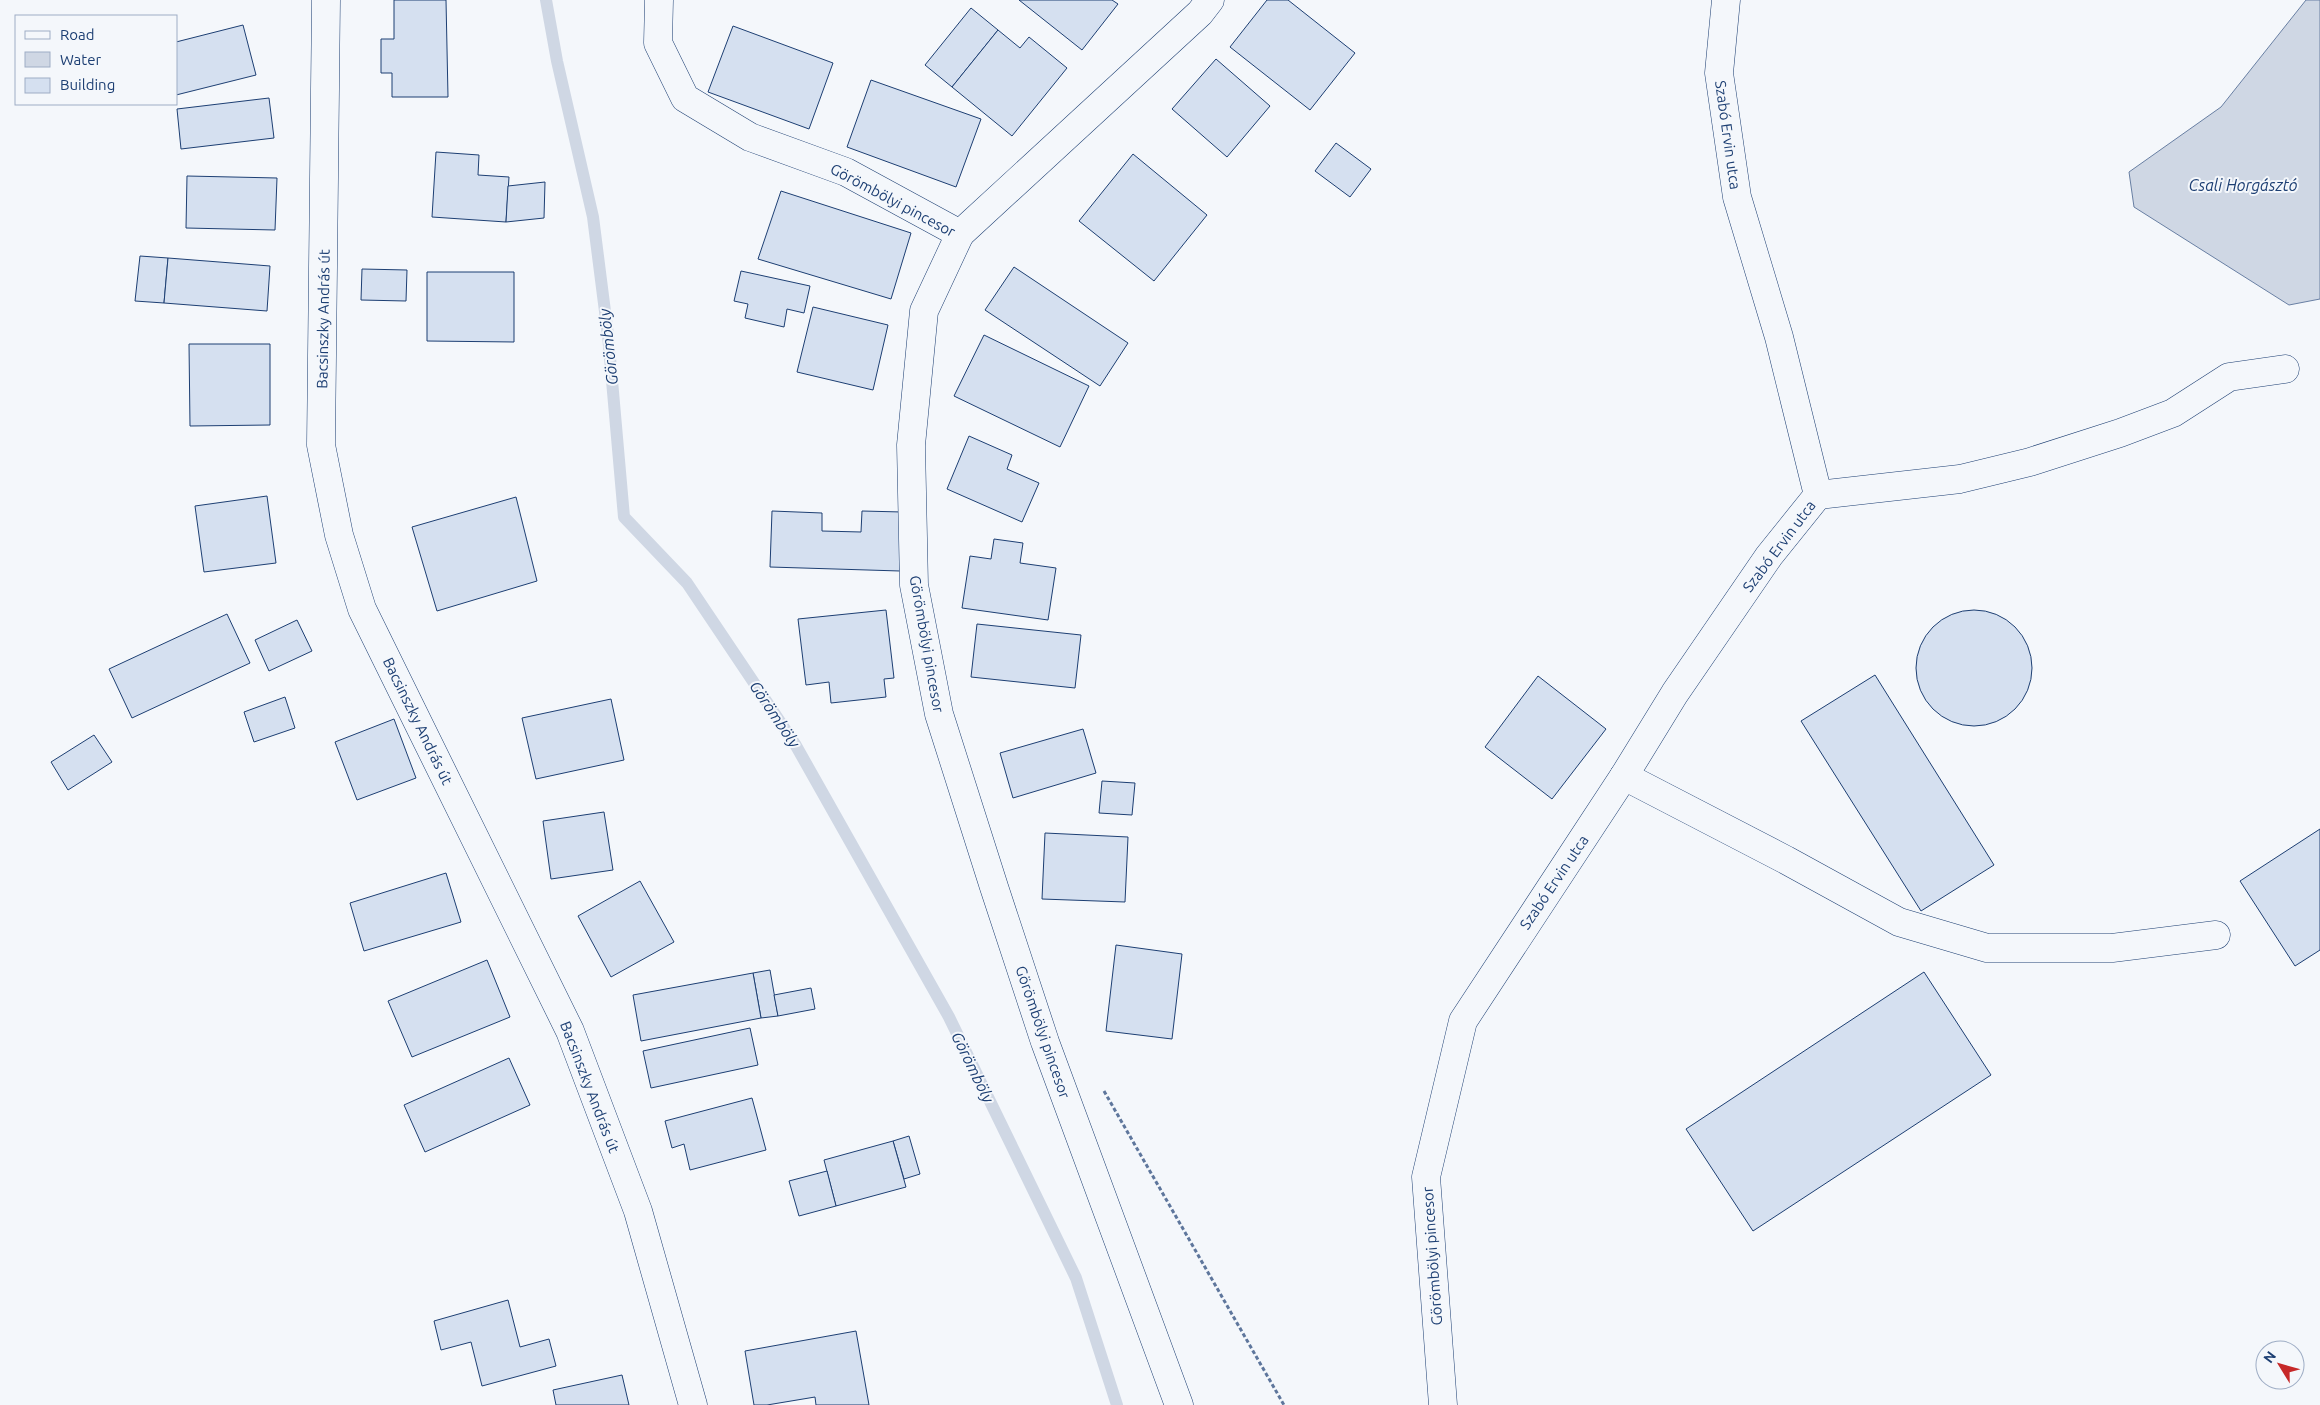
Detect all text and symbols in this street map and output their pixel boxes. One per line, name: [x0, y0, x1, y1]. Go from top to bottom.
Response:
legend: [15, 15, 178, 105]
text: Road: [60, 26, 95, 43]
text: Water: [60, 51, 101, 68]
text: Building: [60, 76, 115, 93]
street label: Szabó Ervin utca: [1712, 79, 1744, 191]
street label: Görömbölyi pincesor: [828, 160, 959, 240]
water label: Csali Horgásztó: [2188, 176, 2298, 194]
street label: Bacsinszky András út: [313, 249, 333, 389]
water label: Görömböly: [595, 308, 621, 386]
street label: Szabó Ervin utca: [1739, 497, 1819, 595]
street label: Görömbölyi pincesor: [907, 574, 947, 714]
street label: Bacsinszky András út: [380, 655, 456, 787]
water label: Görömböly: [746, 677, 804, 751]
street label: Szabó Ervin utca: [1516, 832, 1592, 932]
street label: Görömbölyi pincesor: [1012, 963, 1074, 1101]
street label: Bacsinszky András út: [557, 1019, 623, 1155]
water label: Görömböly: [948, 1029, 998, 1106]
street label: Görömbölyi pincesor: [1419, 1186, 1445, 1326]
north arrow: [2255, 1340, 2305, 1390]
text: N: [2260, 1348, 2279, 1366]

